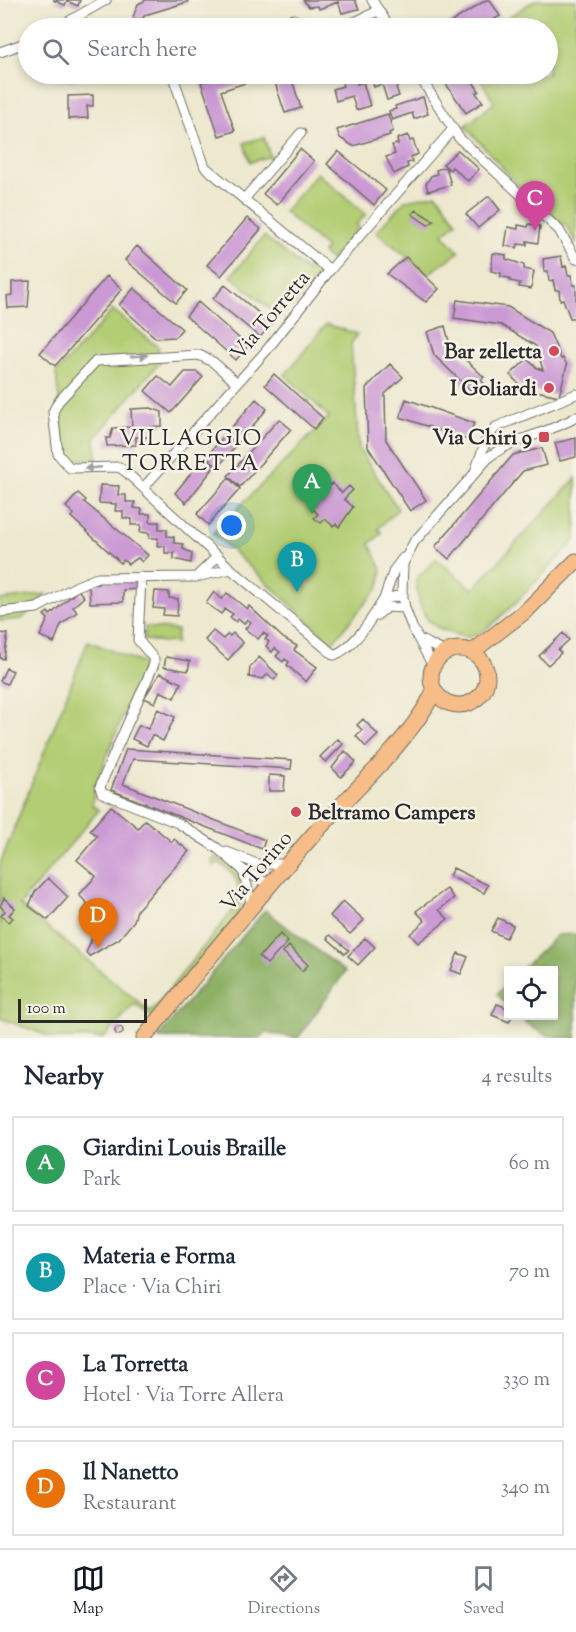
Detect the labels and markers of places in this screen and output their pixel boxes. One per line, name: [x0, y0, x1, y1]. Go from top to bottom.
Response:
pin: C: [516, 182, 554, 231]
place label: Bar zelletta: [444, 338, 542, 368]
marker: Bar zelletta: [547, 344, 561, 358]
place label: I Goliardi: [450, 375, 537, 405]
marker: I Goliardi: [542, 381, 556, 395]
place label: Via Chiri 9: [433, 424, 532, 454]
marker: Via Chiri 9: [537, 430, 551, 444]
pin: A: [292, 464, 332, 514]
pin: B: [278, 542, 316, 592]
place label: Beltramo Campers: [308, 799, 475, 829]
marker: Beltramo Campers: [289, 805, 303, 819]
pin: D: [78, 898, 118, 948]

